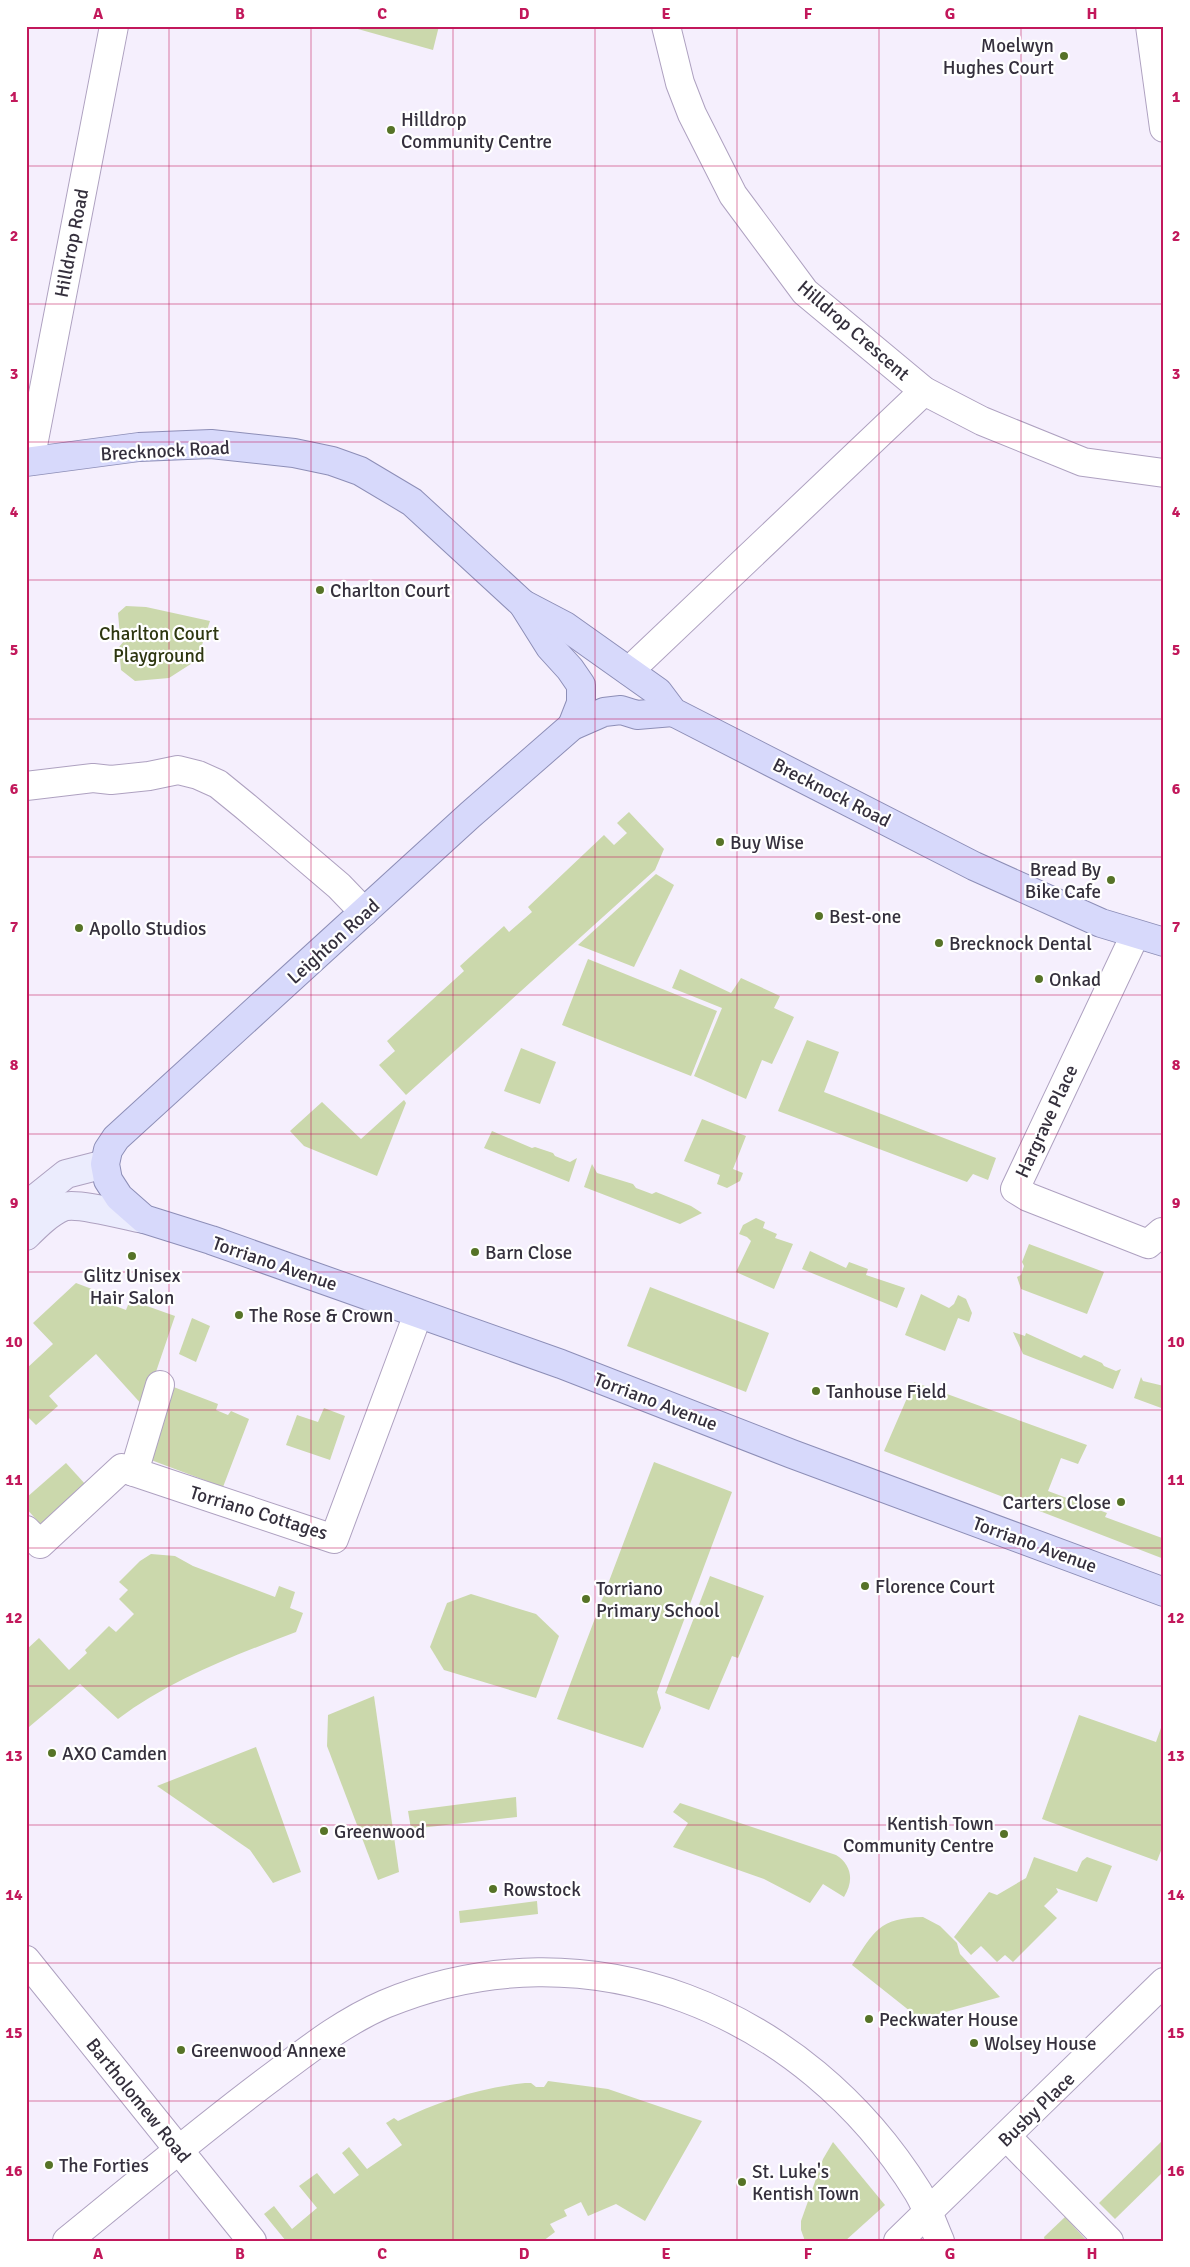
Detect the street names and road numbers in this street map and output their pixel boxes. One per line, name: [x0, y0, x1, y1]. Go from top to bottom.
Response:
street label: Hilldrop Road: [50, 187, 94, 300]
street label: Hilldrop Crescent: [792, 275, 915, 386]
street label: Brecknock Road: [100, 436, 230, 466]
street label: Brecknock Road: [768, 753, 895, 833]
street label: Leighton Road: [283, 894, 385, 989]
street label: Hargrave Place: [1010, 1061, 1084, 1182]
street label: Torriano Avenue: [209, 1231, 340, 1297]
street label: Torriano Avenue: [590, 1367, 721, 1437]
street label: Torriano Cottages: [187, 1481, 331, 1545]
street label: Torriano Avenue: [969, 1511, 1100, 1579]
street label: Bartholomew Road: [81, 2033, 196, 2168]
street label: Busby Place: [993, 2067, 1080, 2152]

